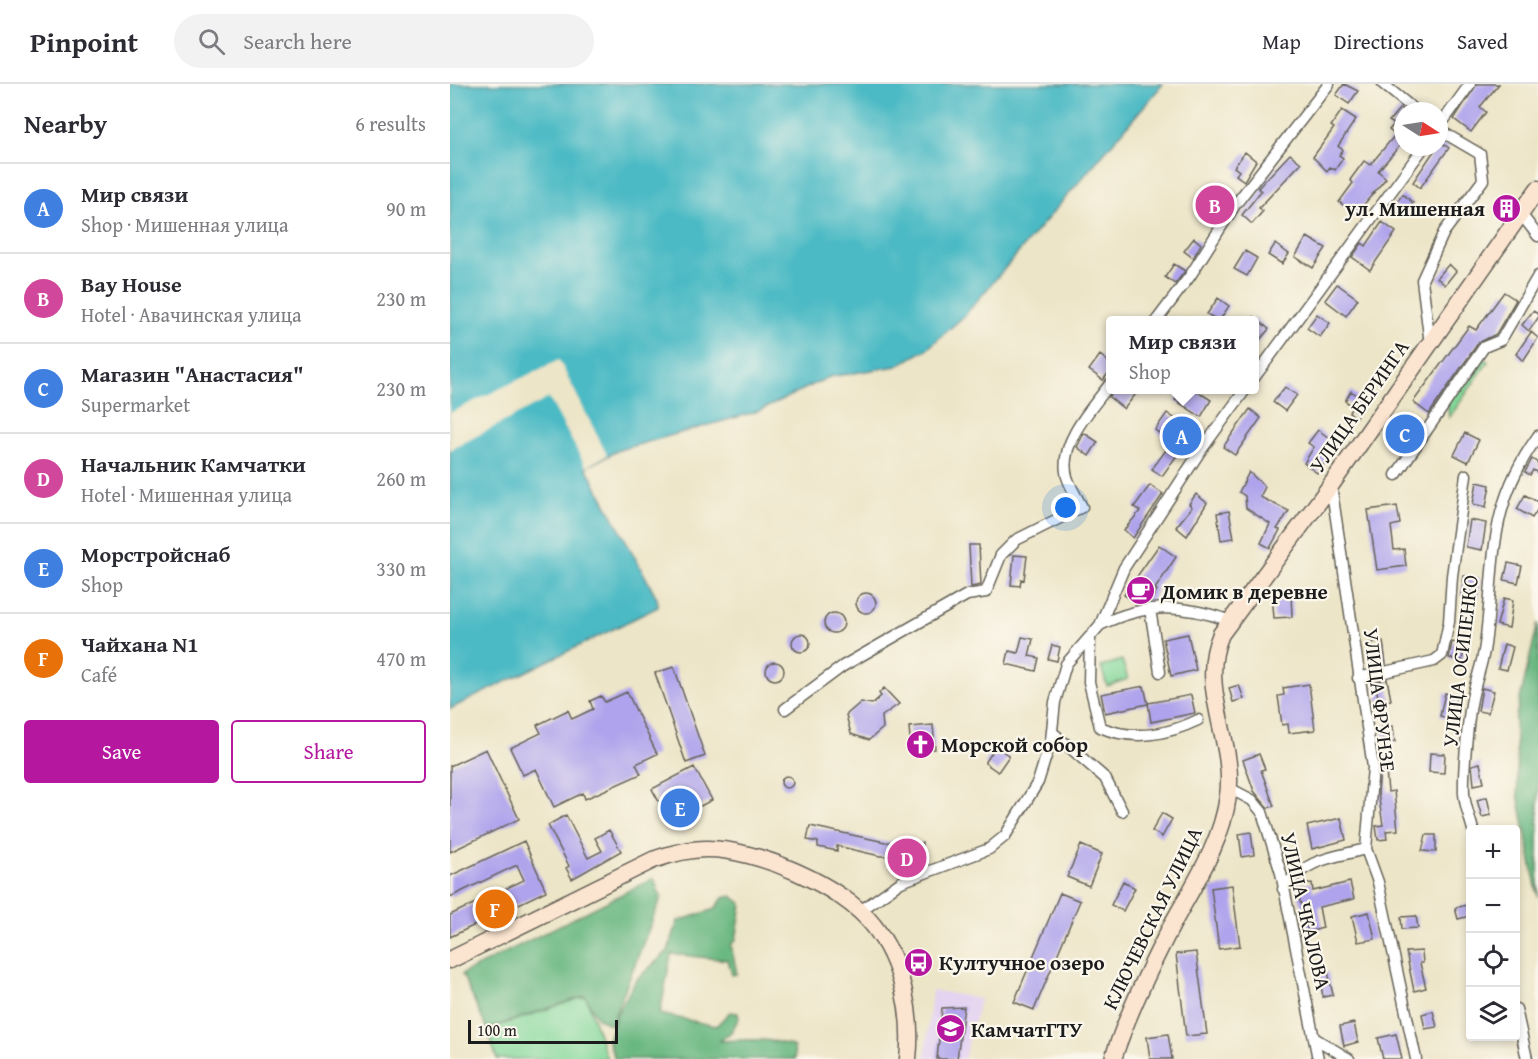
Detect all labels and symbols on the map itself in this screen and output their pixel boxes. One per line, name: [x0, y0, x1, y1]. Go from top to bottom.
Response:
north arrow: [1394, 102, 1448, 156]
pin: B: [1196, 182, 1234, 228]
building icon: ул. Мишенная: [1490, 192, 1522, 224]
place label: ул. Мишенная: [1344, 193, 1485, 224]
street label: УЛИЦА БЕРИНГА: [1302, 333, 1417, 479]
pin: C: [1386, 412, 1424, 456]
pin: A: [1162, 414, 1202, 458]
your location: [1051, 493, 1080, 522]
street label: УЛИЦА ОСИПЕНКО: [1434, 573, 1486, 749]
cafe icon: Домик в деревне: [1124, 575, 1156, 607]
place label: Домик в деревне: [1160, 576, 1328, 607]
street label: УЛИЦА ФРУНЗЕ: [1356, 626, 1404, 774]
church icon: Морской собор: [904, 728, 936, 760]
place label: Морской собор: [941, 729, 1088, 760]
pin: E: [660, 786, 700, 830]
street label: КЛЮЧЕВСКАЯ УЛИЦА: [1094, 821, 1210, 1015]
street label: УЛИЦА ЧКАЛОВА: [1273, 829, 1339, 993]
pin: D: [888, 836, 926, 880]
pin: F: [476, 886, 514, 932]
bus stop icon: Култучное озеро: [902, 946, 934, 978]
place label: Култучное озеро: [939, 947, 1105, 978]
school or university icon: КамчатГТУ: [934, 1013, 966, 1045]
place label: КамчатГТУ: [971, 1014, 1083, 1045]
scale bar: [468, 1017, 618, 1044]

